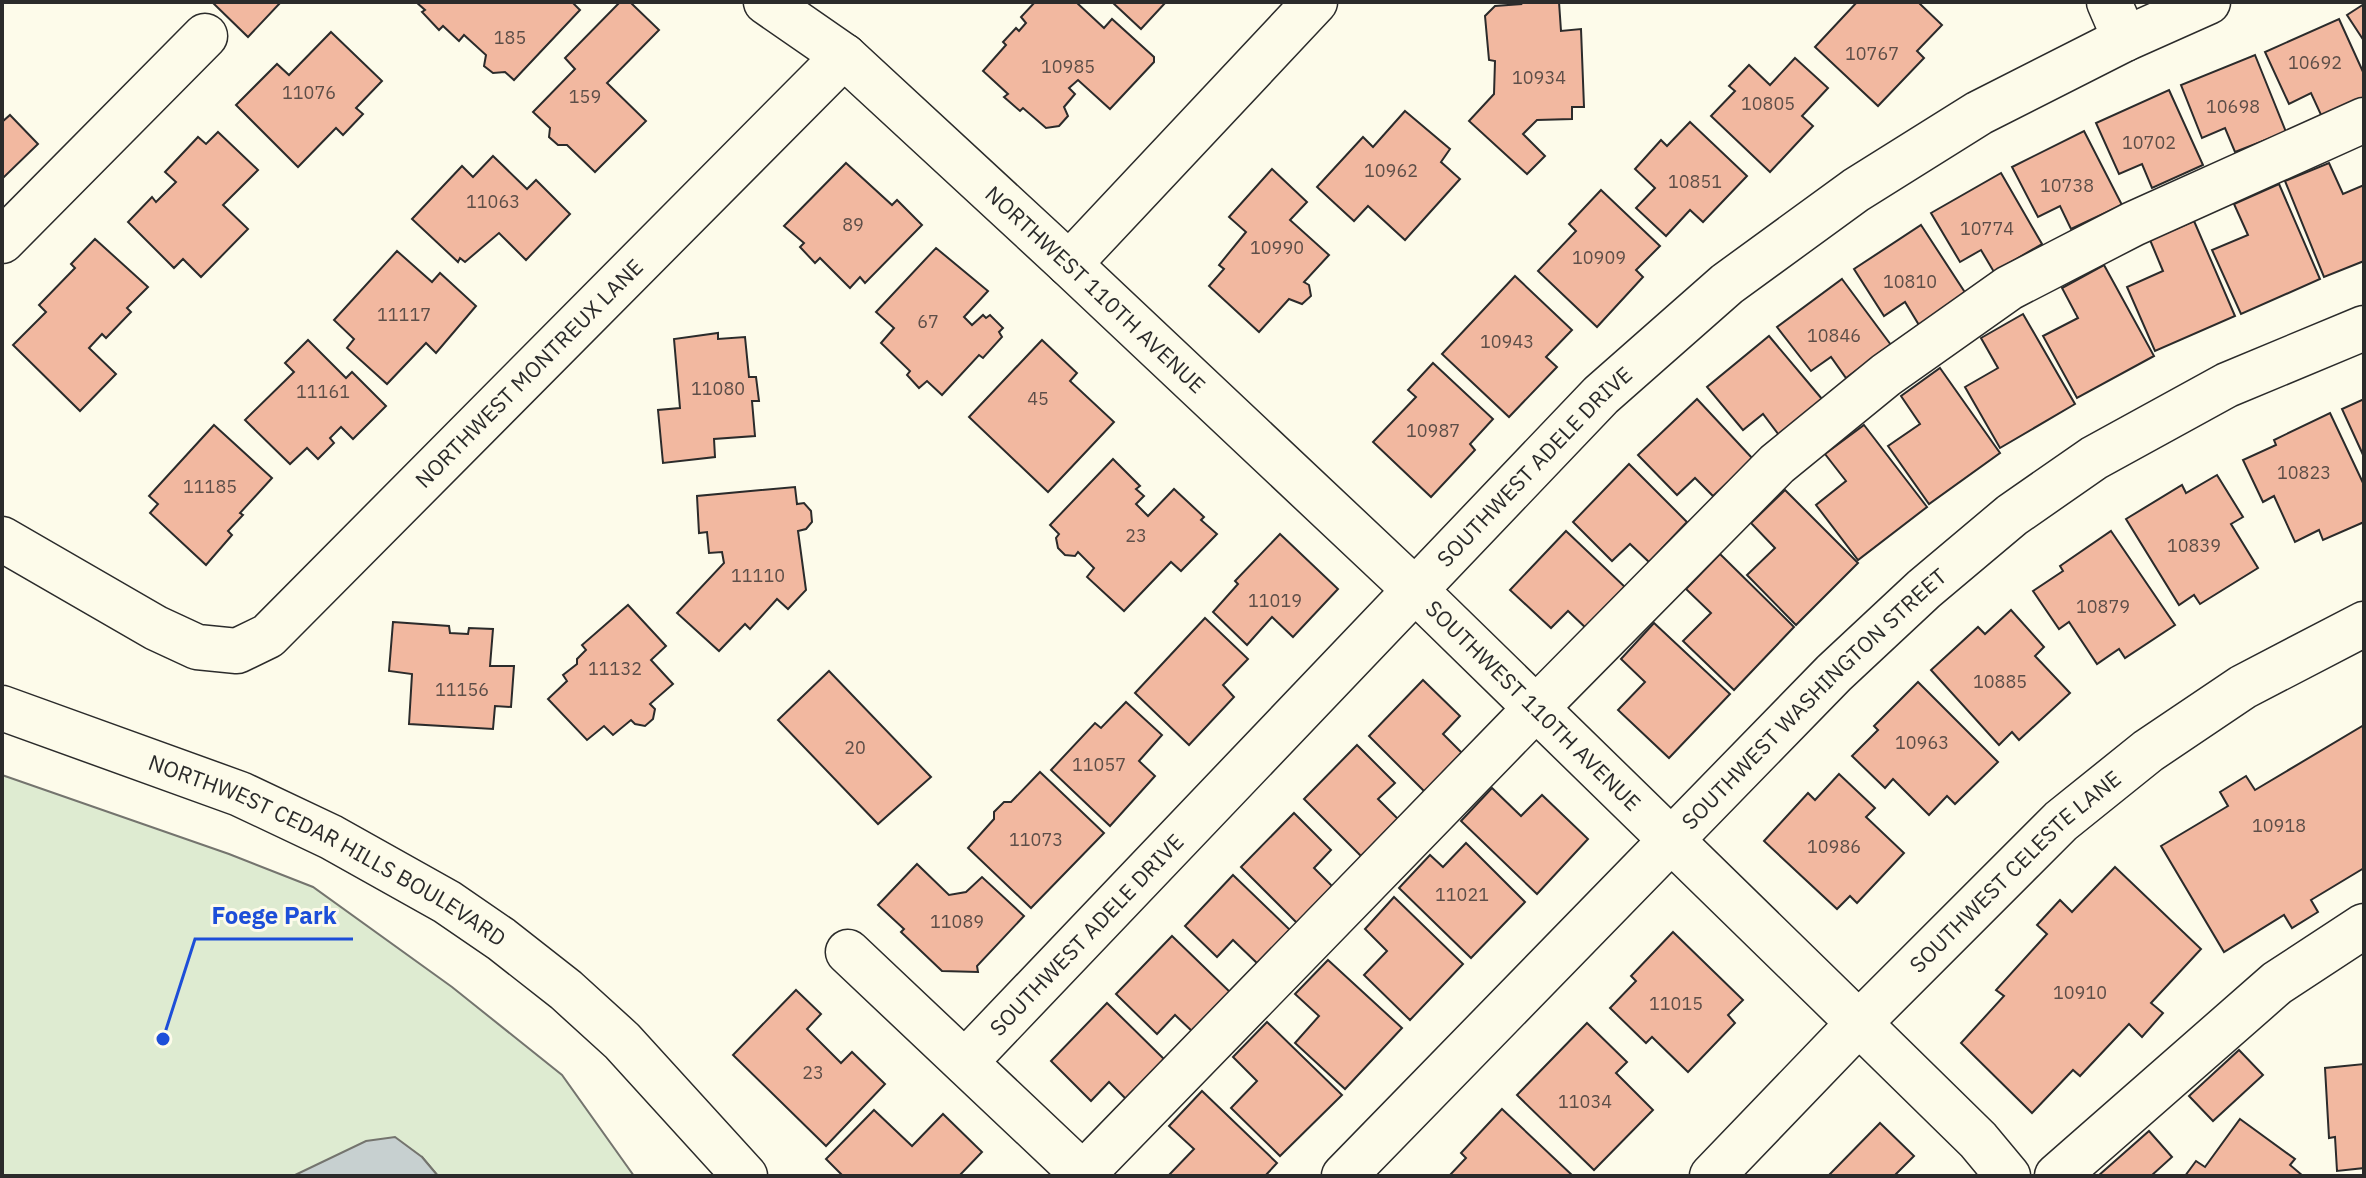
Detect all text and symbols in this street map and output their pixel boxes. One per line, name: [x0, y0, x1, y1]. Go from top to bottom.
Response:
house number: 185: [494, 26, 526, 49]
house number: 10767: [1845, 42, 1899, 65]
house number: 10692: [2288, 51, 2342, 74]
house number: 10985: [1041, 55, 1095, 78]
house number: 10934: [1512, 66, 1566, 89]
house number: 11076: [282, 81, 336, 104]
house number: 159: [569, 85, 601, 108]
house number: 10805: [1741, 92, 1795, 115]
house number: 10698: [2206, 95, 2260, 118]
house number: 10702: [2122, 131, 2176, 154]
house number: 10962: [1364, 159, 1418, 182]
house number: 10851: [1668, 170, 1722, 193]
house number: 10738: [2040, 174, 2094, 197]
street label: NORTHWEST 110TH AVENUE: [980, 179, 1212, 399]
house number: 11063: [466, 190, 520, 213]
house number: 89: [842, 213, 864, 236]
house number: 10774: [1960, 217, 2014, 240]
house number: 10990: [1250, 236, 1304, 259]
house number: 10909: [1572, 246, 1626, 269]
street label: NORTHWEST MONTREUX LANE: [408, 252, 649, 494]
house number: 10810: [1883, 270, 1937, 293]
house number: 11117: [377, 303, 431, 326]
house number: 67: [917, 310, 939, 333]
house number: 10846: [1807, 324, 1861, 347]
house number: 10943: [1480, 330, 1534, 353]
street label: SOUTHWEST ADELE DRIVE: [1430, 359, 1638, 573]
house number: 11080: [691, 377, 745, 400]
house number: 11161: [296, 380, 350, 403]
house number: 45: [1027, 387, 1049, 410]
house number: 10987: [1406, 419, 1460, 442]
house number: 10823: [2277, 461, 2331, 484]
house number: 11185: [183, 475, 237, 498]
house number: 23: [1125, 524, 1147, 547]
house number: 10839: [2167, 534, 2221, 557]
street label: SOUTHWEST WASHINGTON STREET: [1675, 561, 1953, 835]
house number: 11110: [731, 564, 785, 587]
house number: 11019: [1248, 589, 1302, 612]
street label: SOUTHWEST 110TH AVENUE: [1420, 593, 1648, 817]
house number: 10879: [2076, 595, 2130, 618]
house number: 11132: [588, 657, 642, 680]
house number: 10885: [1973, 670, 2027, 693]
house number: 11156: [435, 678, 489, 701]
house number: 10963: [1895, 731, 1949, 754]
house number: 20: [844, 736, 866, 759]
street label: NORTHWEST CEDAR HILLS BOULEVARD: [145, 747, 512, 952]
house number: 11057: [1072, 753, 1126, 776]
street label: SOUTHWEST CELESTE LANE: [1903, 764, 2127, 978]
house number: 10918: [2252, 814, 2306, 837]
street label: SOUTHWEST ADELE DRIVE: [983, 827, 1189, 1042]
house number: 11073: [1009, 828, 1063, 851]
house number: 10986: [1807, 835, 1861, 858]
house number: 11021: [1435, 883, 1489, 906]
callout: Foege Park: [195, 891, 353, 939]
text: Foege Park: [211, 899, 337, 931]
house number: 11089: [930, 910, 984, 933]
house number: 10910: [2053, 981, 2107, 1004]
house number: 11015: [1649, 992, 1703, 1015]
house number: 23: [802, 1061, 824, 1084]
house number: 11034: [1558, 1090, 1612, 1113]

